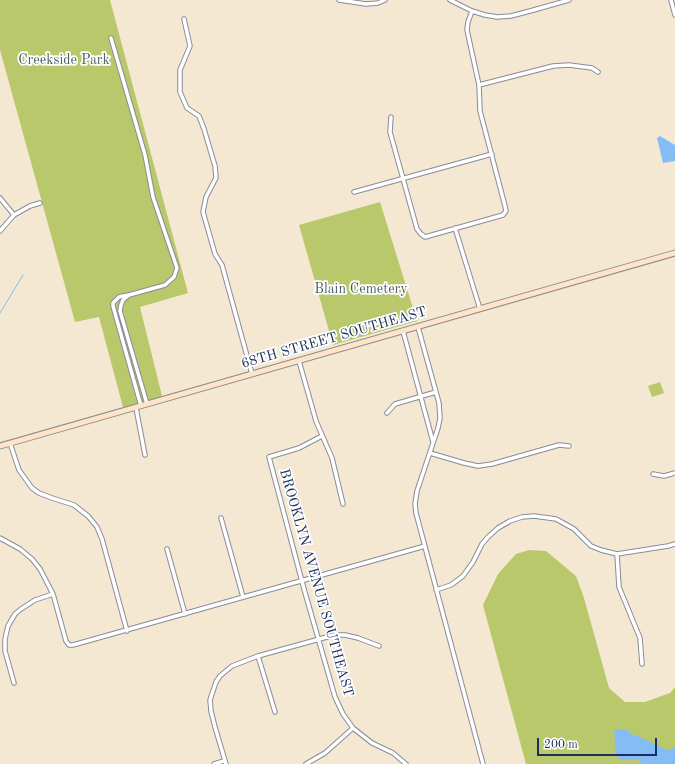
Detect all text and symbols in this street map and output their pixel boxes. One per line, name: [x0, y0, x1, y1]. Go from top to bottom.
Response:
park label: Creekside Park: [18, 52, 110, 68]
park label: Blain Cemetery: [314, 281, 408, 297]
street label: 68TH STREET SOUTHEAST: [239, 303, 429, 373]
street label: BROOKLYN AVENUE SOUTHEAST: [275, 467, 357, 699]
scale bar: [539, 730, 659, 756]
text: 200 m: [544, 739, 578, 751]

